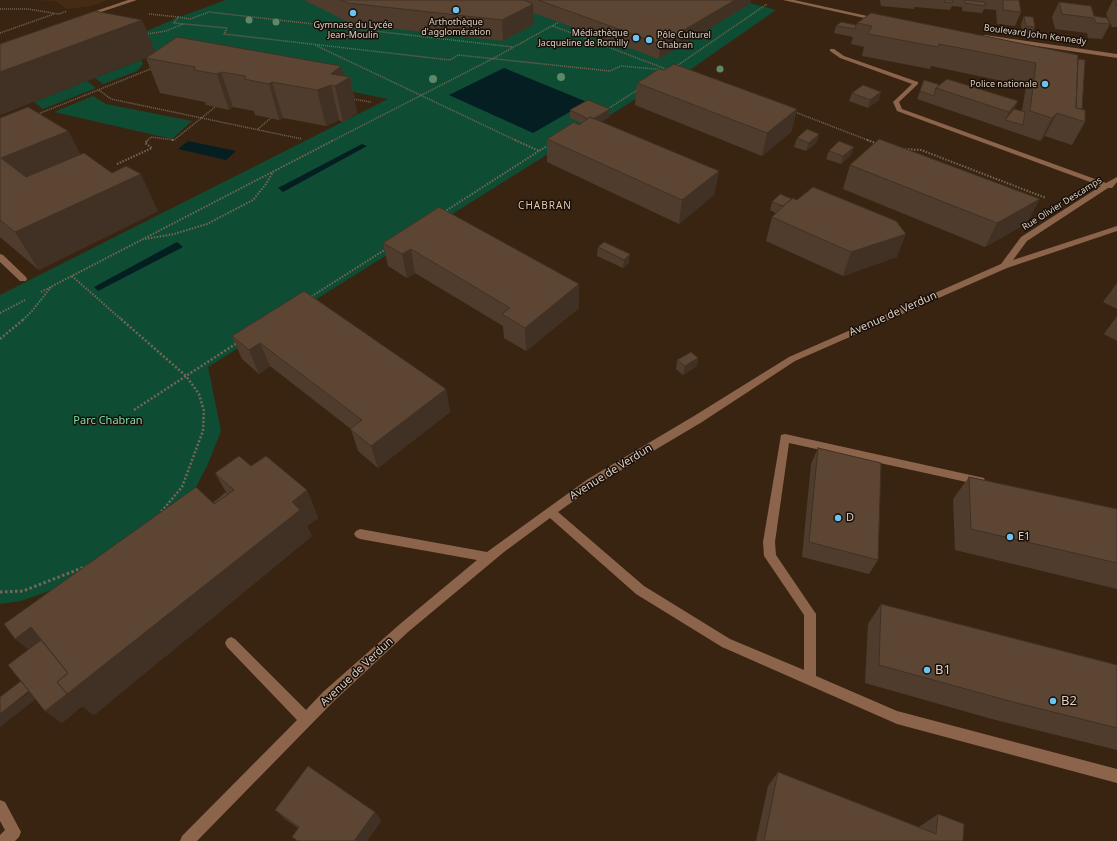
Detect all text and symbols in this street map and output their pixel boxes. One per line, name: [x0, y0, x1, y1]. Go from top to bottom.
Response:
marker: Arthothèque d'agglomération: [451, 5, 461, 15]
marker: Gymnase du Lycée Jean-Moulin: [348, 8, 358, 18]
place label: Arthothèque d'agglomération: [421, 17, 491, 38]
place label: Gymnase du Lycée Jean-Moulin: [313, 20, 393, 41]
street label: Boulevard John Kennedy: [983, 22, 1087, 48]
place label: Médiathèque Jacqueline de Romilly: [538, 28, 628, 49]
place label: Pôle Culturel Chabran: [657, 30, 711, 51]
marker: Médiathèque Jacqueline de Romilly: [631, 33, 641, 43]
marker: Pôle Culturel Chabran: [644, 35, 654, 45]
place label: Police nationale: [970, 79, 1037, 89]
marker: Police nationale: [1040, 79, 1050, 89]
street label: Rue Olivier Descamps: [1020, 175, 1104, 233]
district label: CHABRAN: [518, 200, 572, 212]
street label: Avenue de Verdun: [847, 289, 939, 339]
park label: Parc Chabran: [73, 414, 143, 428]
street label: Avenue de Verdun: [567, 441, 655, 503]
place label: D: [846, 511, 854, 525]
marker: D: [833, 513, 843, 523]
place label: E1: [1018, 530, 1030, 544]
marker: E1: [1005, 532, 1015, 542]
street label: Avenue de Verdun: [318, 635, 396, 709]
place label: B1: [935, 662, 951, 678]
marker: B1: [922, 665, 932, 675]
place label: B2: [1061, 693, 1077, 709]
marker: B2: [1048, 696, 1058, 706]

